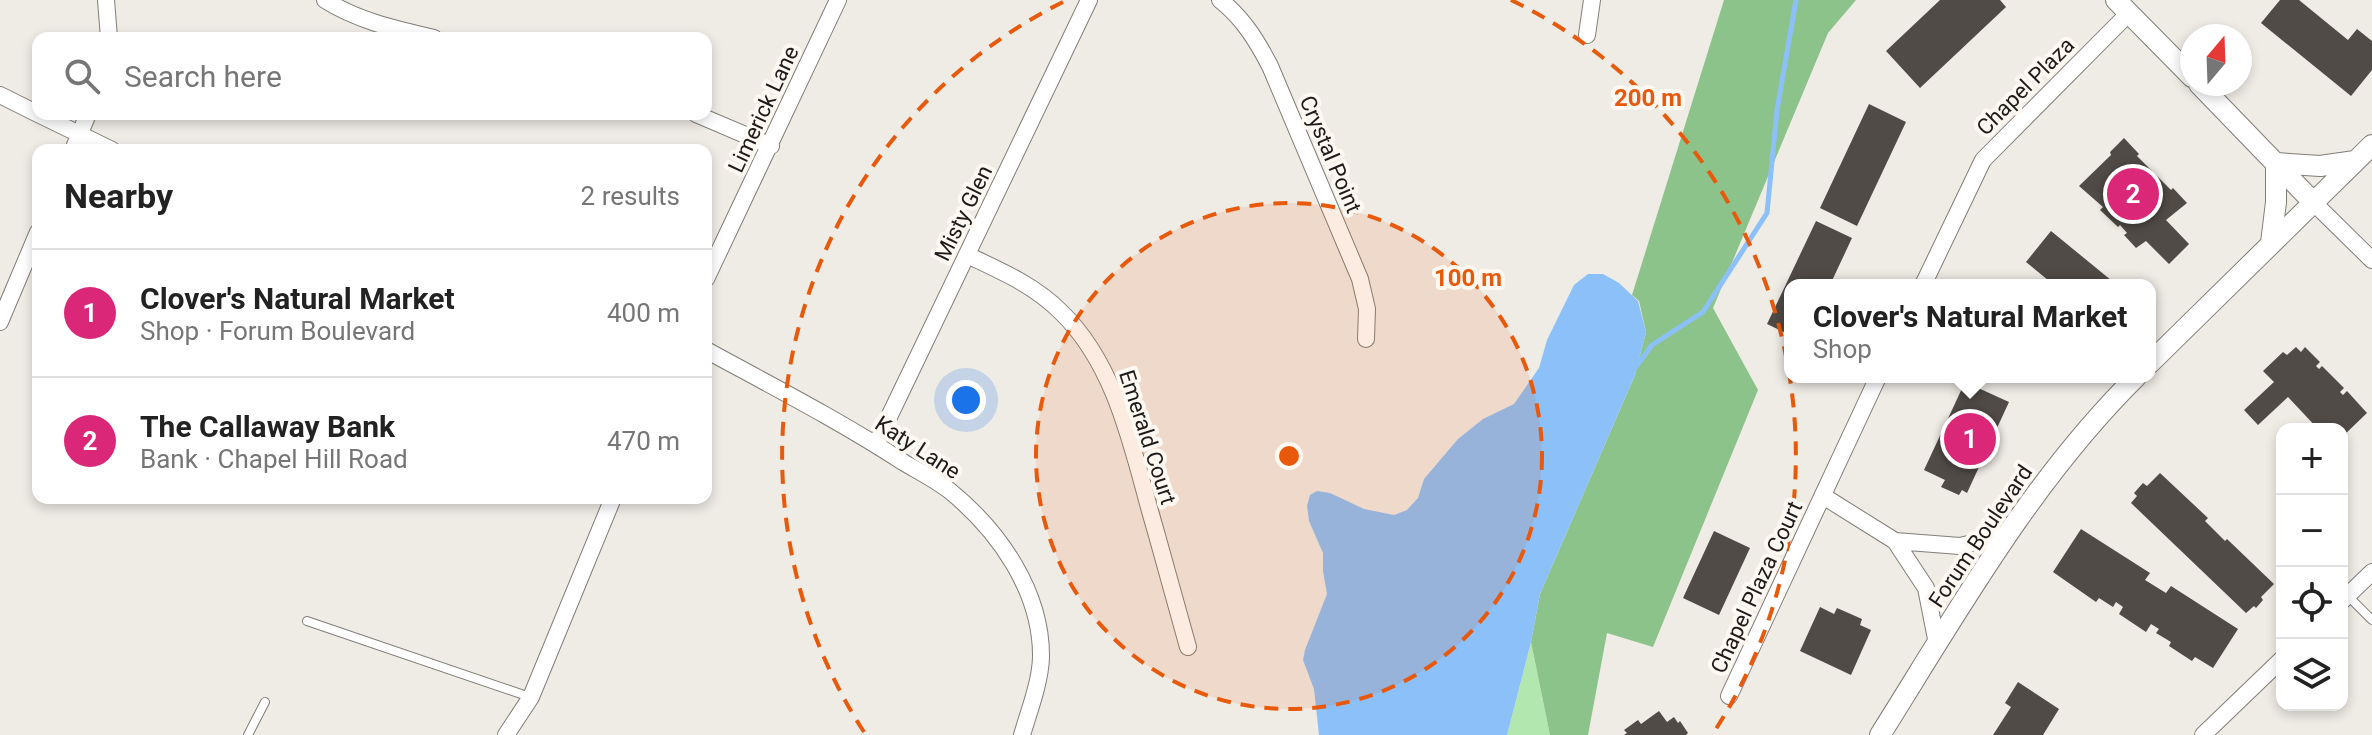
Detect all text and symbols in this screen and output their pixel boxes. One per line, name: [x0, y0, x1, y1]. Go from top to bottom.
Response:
north arrow: [2180, 24, 2252, 96]
search box: [32, 32, 712, 120]
street label: Chapel Plaza: [1972, 33, 2079, 140]
street label: Limerick Lane: [723, 42, 804, 176]
icon: search: [60, 54, 104, 98]
text: Search here: [124, 59, 282, 94]
text: 200 m: [1614, 84, 1682, 112]
street label: Crystal Point: [1295, 92, 1366, 216]
street label: Misty Glen: [930, 161, 997, 265]
pin: 2: [2107, 164, 2159, 224]
text: Nearby: [64, 176, 173, 216]
text: 2 results: [581, 181, 680, 211]
text: 100 m: [1434, 264, 1502, 292]
popup: [1784, 279, 2156, 383]
text: Clover's Natural Market: [140, 281, 455, 316]
text: 1: [83, 298, 97, 328]
text: 400 m: [607, 298, 680, 328]
text: Clover's Natural Market: [1813, 299, 2127, 334]
text: Shop · Forum Boulevard: [140, 316, 415, 346]
text: Shop: [1813, 334, 1872, 364]
street label: Emerald Court: [1114, 367, 1181, 508]
your location: [946, 380, 986, 420]
text: The Callaway Bank: [140, 409, 395, 444]
pin: 1: [1944, 409, 1996, 469]
street label: Katy Lane: [870, 411, 965, 484]
map controls: [2276, 423, 2348, 711]
button: +: [2276, 423, 2348, 495]
text: 2: [83, 426, 97, 456]
text: 470 m: [607, 426, 680, 456]
centre of rings: [1275, 442, 1303, 470]
text: Bank · Chapel Hill Road: [140, 444, 408, 474]
street label: Forum Boulevard: [1924, 460, 2037, 612]
button: −: [2276, 495, 2348, 567]
street label: Chapel Plaza Court: [1706, 497, 1807, 677]
button: locate: [2276, 567, 2348, 639]
button: layers: [2276, 639, 2348, 711]

